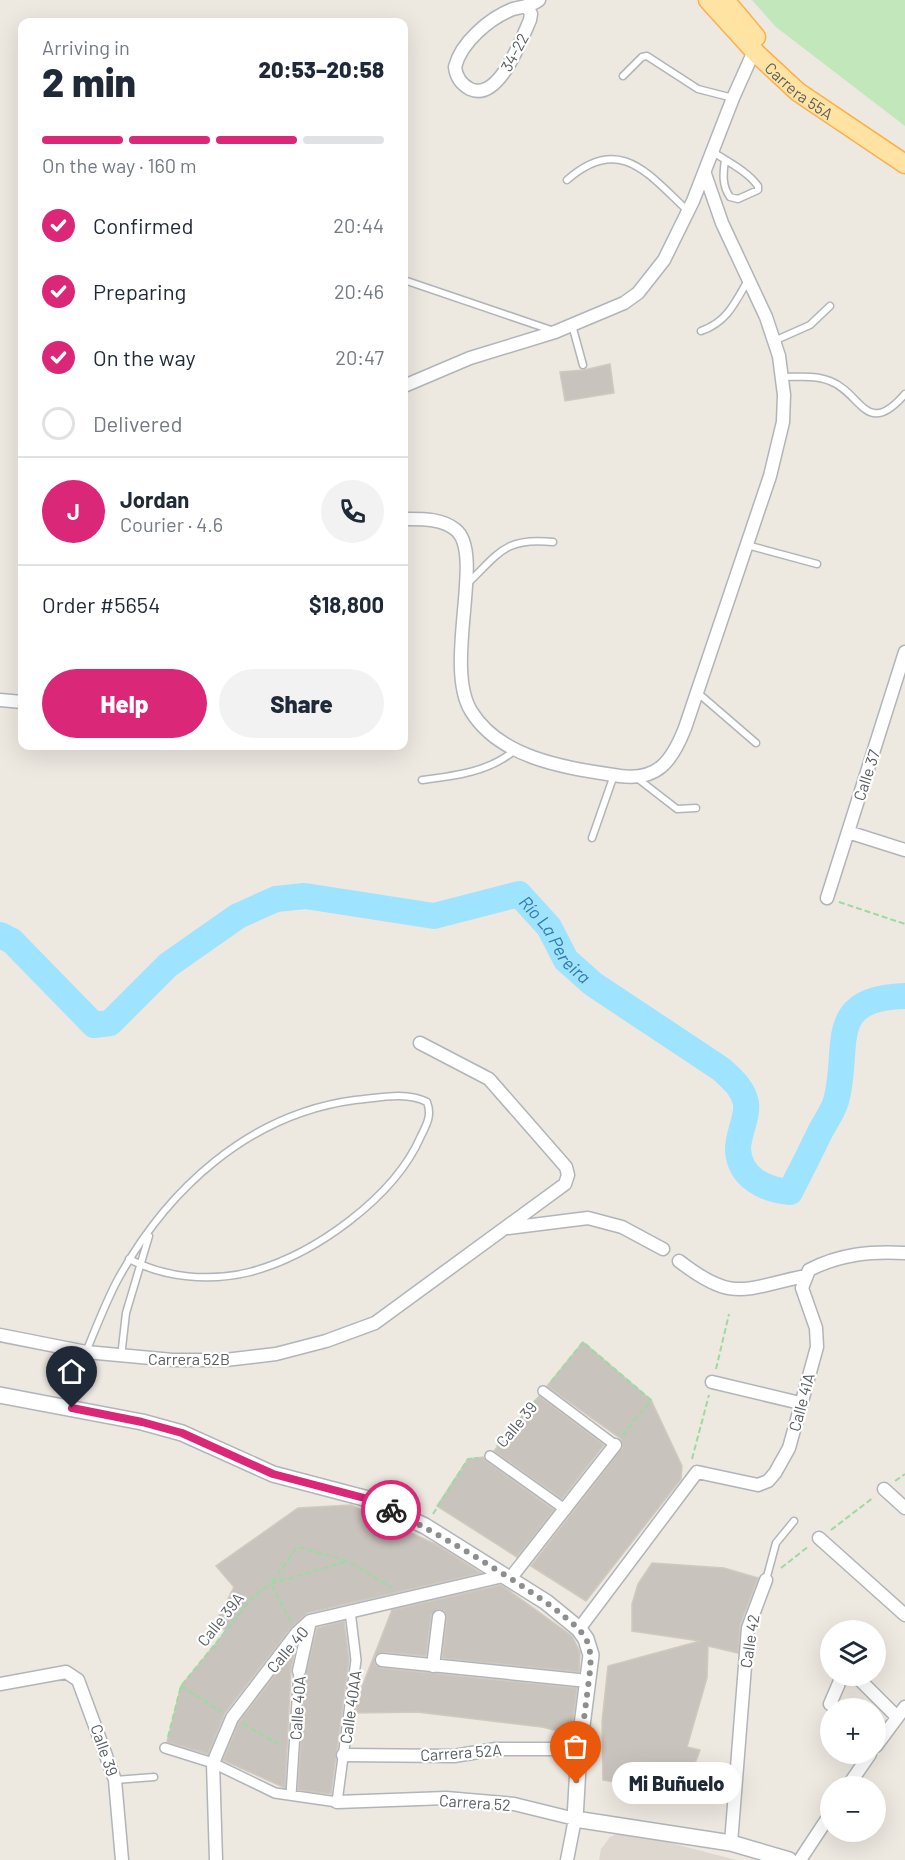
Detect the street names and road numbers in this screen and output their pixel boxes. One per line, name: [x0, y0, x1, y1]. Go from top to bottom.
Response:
street label: 34-22: [496, 30, 532, 74]
street label: Carrera 55A: [762, 58, 837, 123]
street label: Calle 37: [849, 747, 883, 803]
street label: Carrera 52B: [148, 1349, 230, 1368]
street label: Calle 41A: [784, 1371, 818, 1433]
street label: Calle 39: [492, 1397, 540, 1451]
street label: Calle 39A: [193, 1588, 247, 1650]
street label: Calle 42: [735, 1613, 763, 1669]
street label: Calle 40: [262, 1622, 312, 1676]
street label: Calle 40AA: [335, 1669, 365, 1745]
street label: Calle 40A: [285, 1675, 309, 1741]
street label: Calle 39: [87, 1722, 123, 1778]
street label: Carrera 52A: [420, 1740, 503, 1764]
street label: Carrera 52: [439, 1790, 511, 1814]

